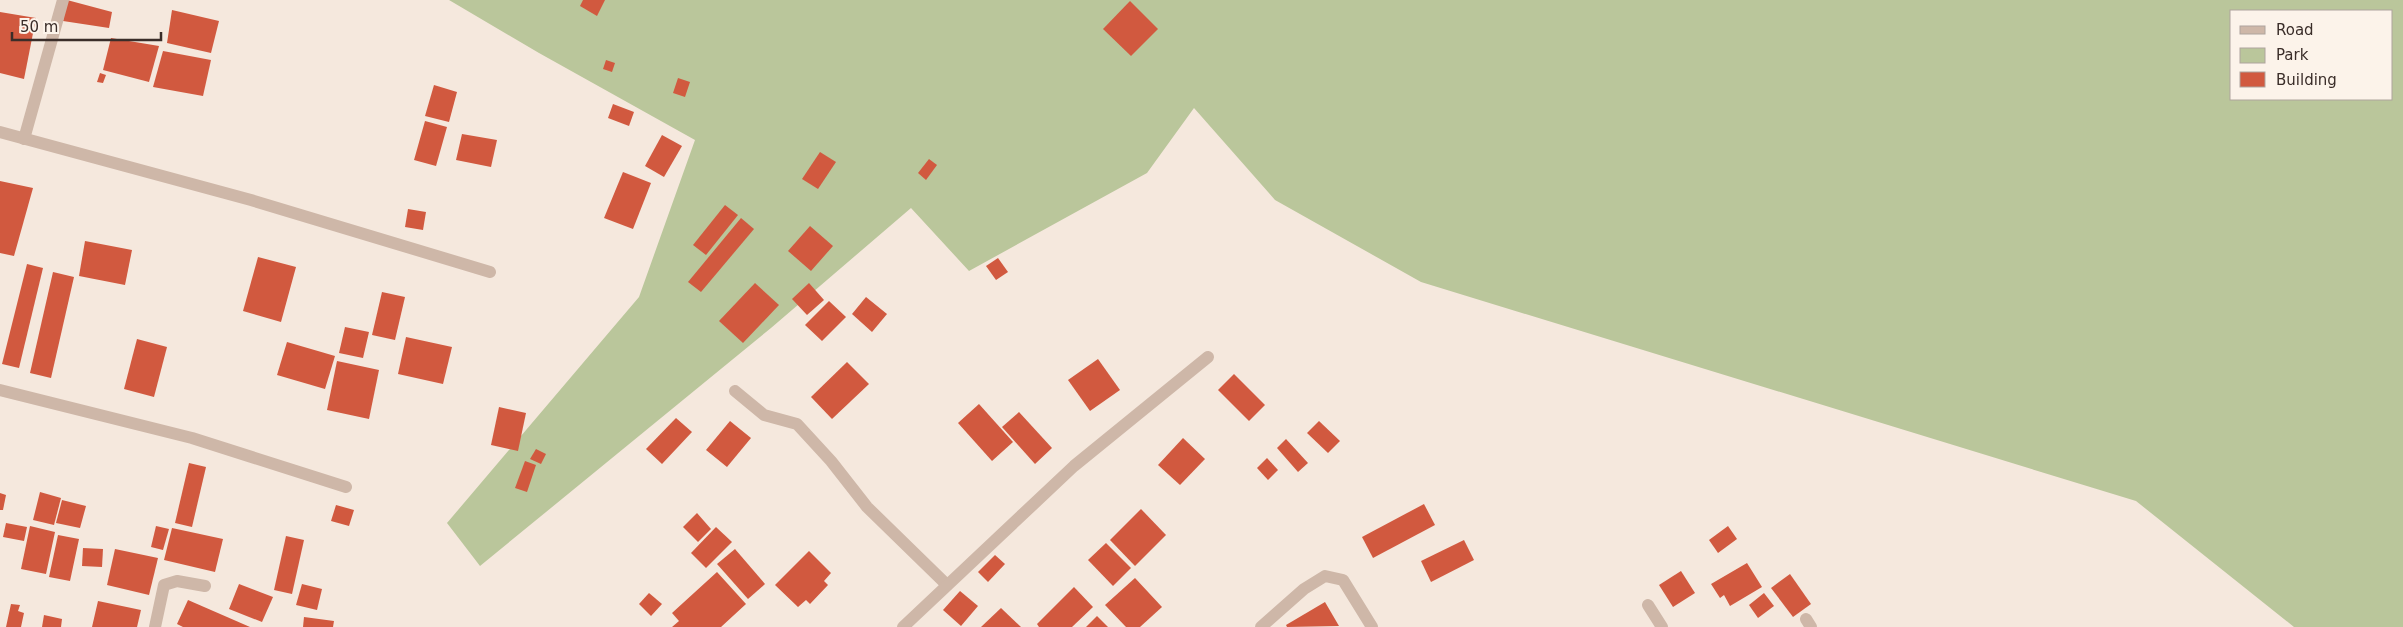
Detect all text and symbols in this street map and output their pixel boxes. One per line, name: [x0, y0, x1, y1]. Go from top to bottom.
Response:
scale bar: [12, 10, 161, 42]
legend: [2230, 10, 2393, 100]
text: 50 m: [20, 18, 58, 36]
text: Road: [2276, 21, 2314, 39]
text: Park: [2276, 46, 2309, 64]
text: Building: [2276, 71, 2337, 89]

